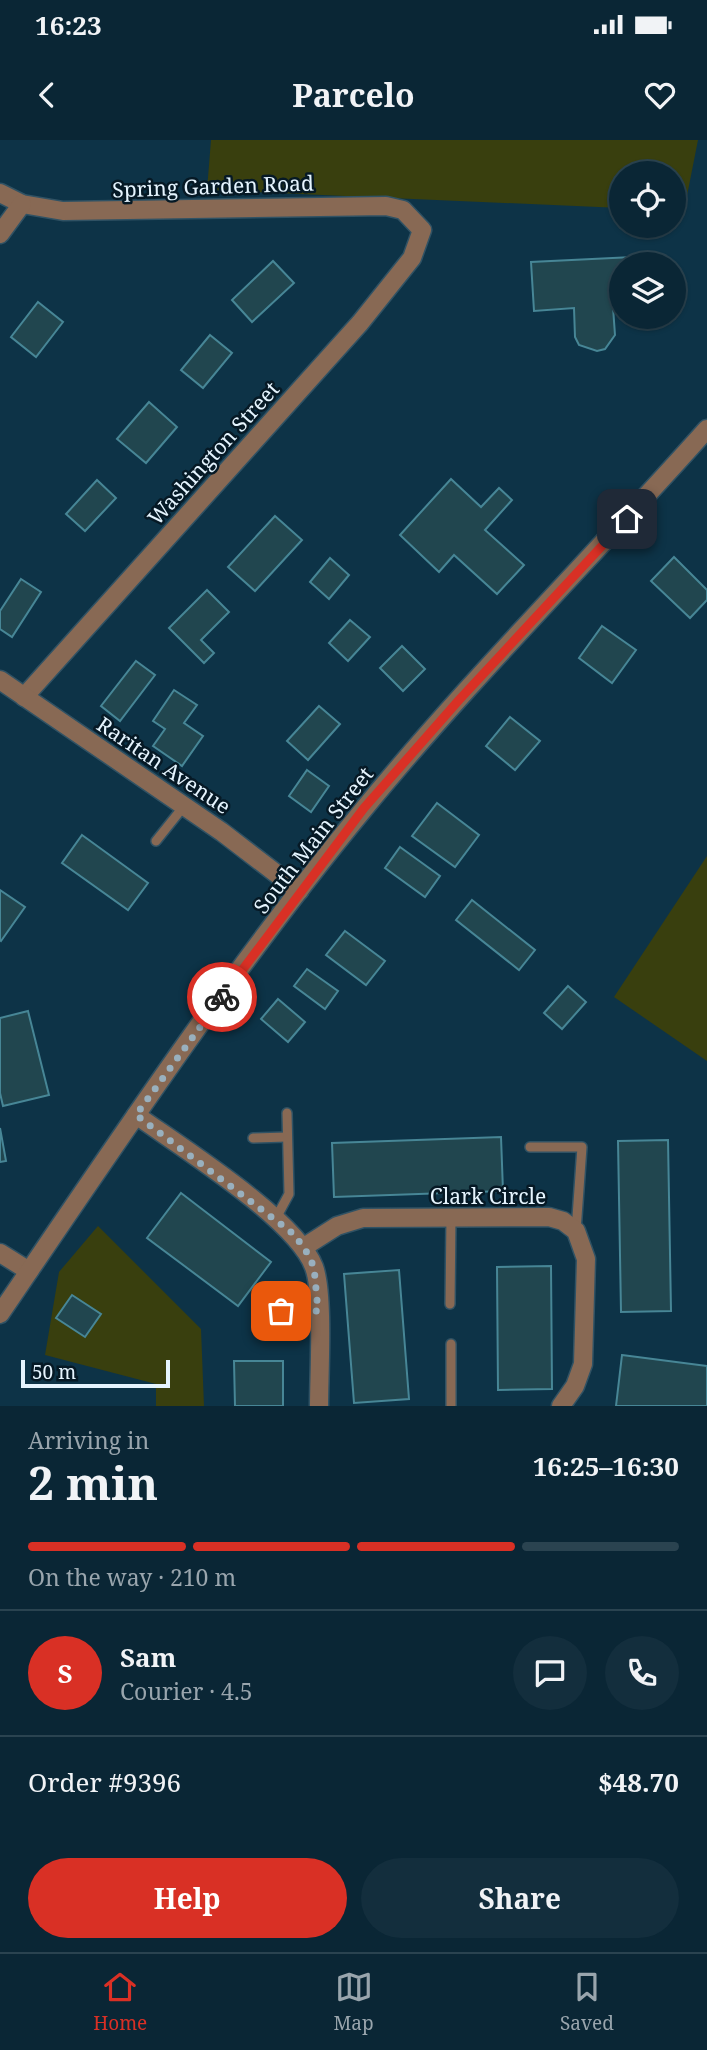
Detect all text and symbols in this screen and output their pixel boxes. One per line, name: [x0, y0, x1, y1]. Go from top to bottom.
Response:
text: 16:23: [35, 7, 102, 43]
text: Parcelo: [292, 73, 415, 116]
icon: back: [28, 76, 66, 114]
icon: heart: [641, 76, 679, 114]
map controls: [609, 161, 686, 329]
button: locate: [609, 161, 686, 238]
street label: Spring Garden Road: [112, 168, 314, 204]
button: layers: [609, 252, 686, 329]
street label: Washington Street: [141, 375, 285, 531]
pin: [597, 489, 657, 549]
icon: home: [608, 500, 646, 538]
street label: Raritan Avenue: [92, 710, 236, 820]
street label: South Main Street: [247, 761, 379, 919]
courier: [187, 962, 257, 1032]
icon: bike: [203, 978, 241, 1016]
street label: Clark Circle: [430, 1182, 546, 1210]
pin: [251, 1281, 311, 1341]
icon: bag: [262, 1292, 300, 1330]
scale bar: [21, 1357, 170, 1389]
text: 50 m: [32, 1359, 76, 1385]
text: Arriving in: [28, 1424, 149, 1456]
text: 16:25–16:30: [533, 1448, 679, 1484]
text: 2 min: [28, 1451, 158, 1513]
text: On the way · 210 m: [28, 1561, 236, 1593]
button: chat: [513, 1636, 587, 1710]
button: phone: [605, 1636, 679, 1710]
text: Sam: [120, 1639, 176, 1675]
text: S: [57, 1655, 73, 1691]
text: Courier · 4.5: [120, 1675, 253, 1707]
text: Order #9396: [28, 1764, 181, 1800]
text: $48.70: [598, 1764, 679, 1800]
button: Help: [28, 1858, 347, 1938]
button: Share: [361, 1858, 679, 1938]
tab: Home: [93, 1968, 147, 2036]
tab: Map: [334, 1968, 374, 2036]
tab: Saved: [560, 1968, 614, 2036]

